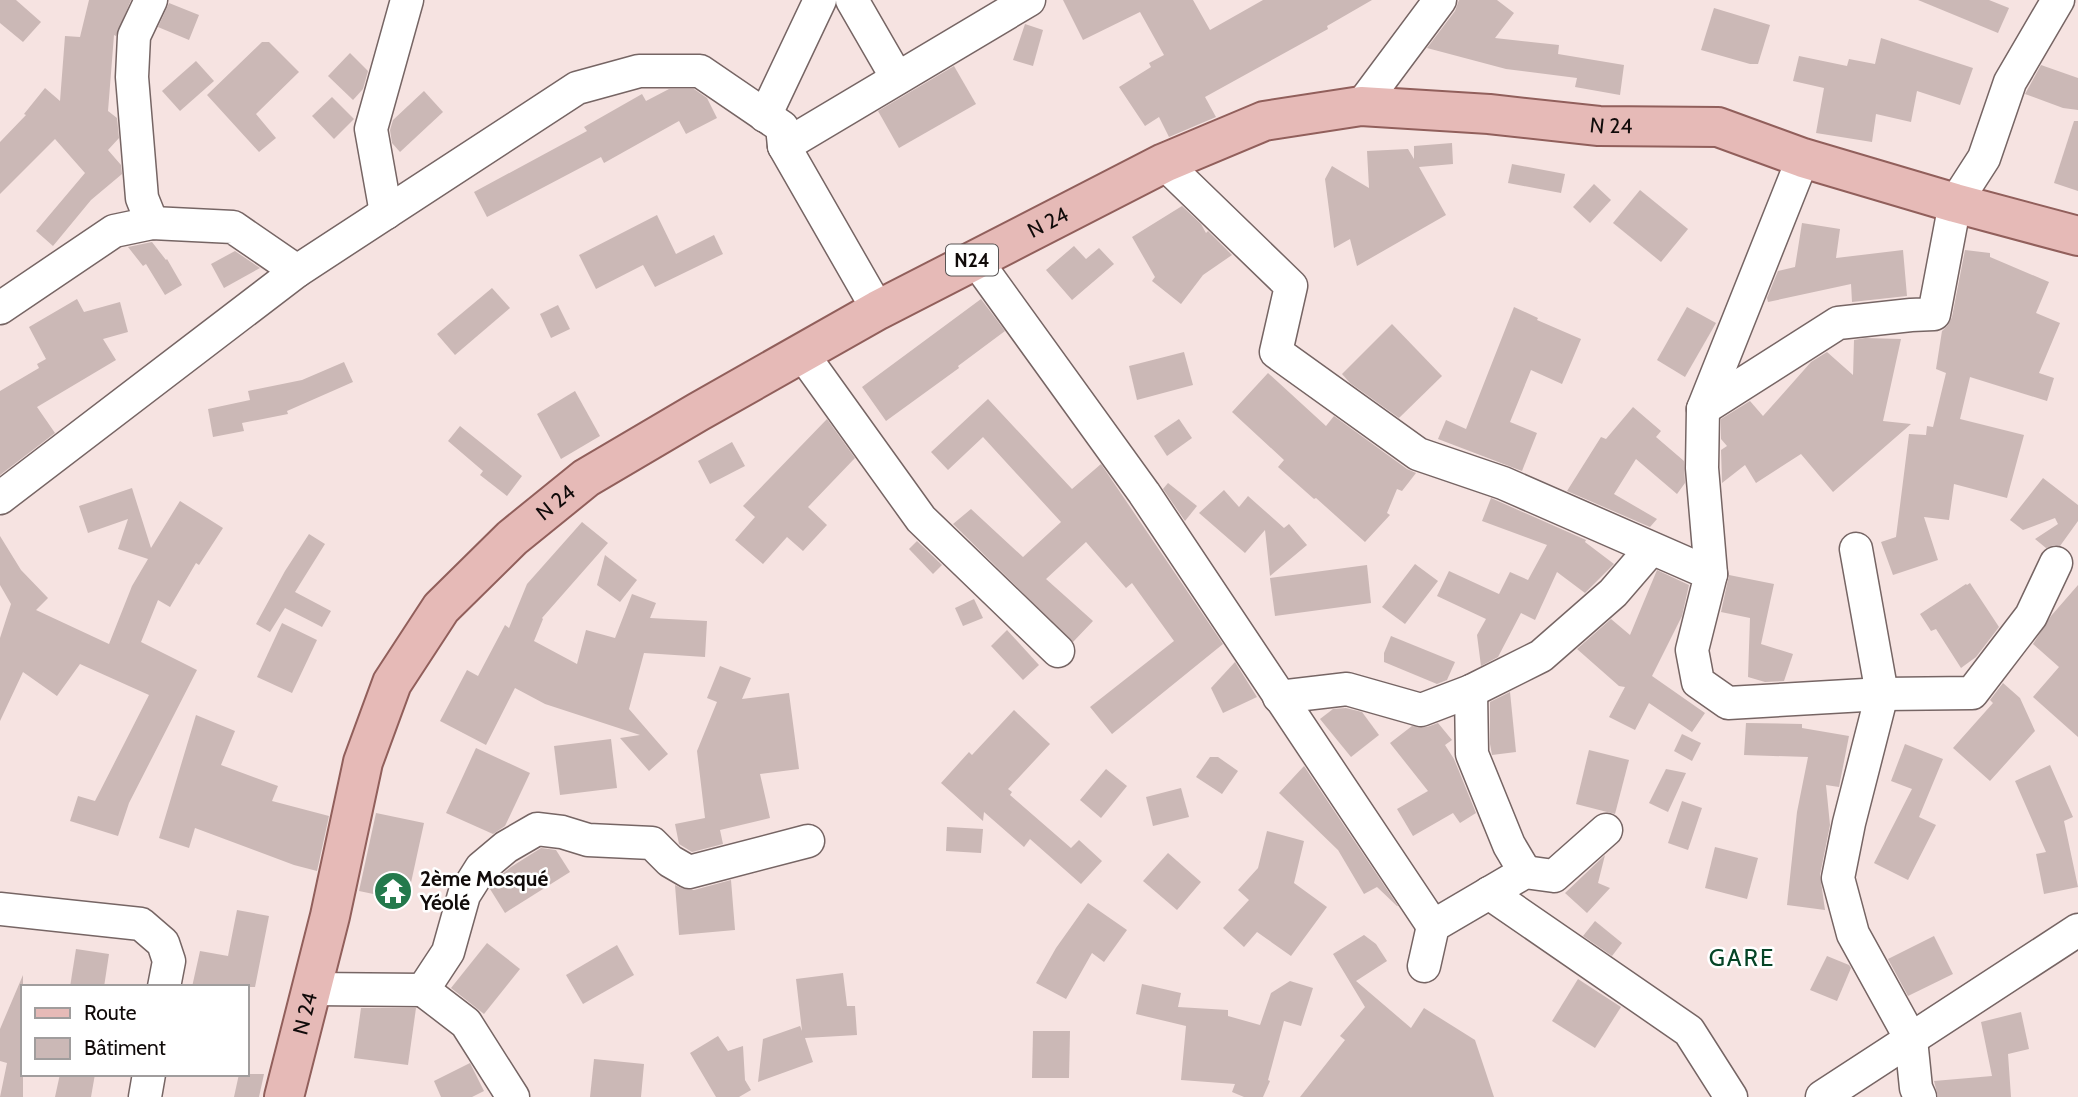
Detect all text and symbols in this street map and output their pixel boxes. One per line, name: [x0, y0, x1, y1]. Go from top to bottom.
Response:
street label: N 24: [1588, 112, 1633, 139]
street label: N 24: [1023, 201, 1072, 243]
road number: N24: [946, 244, 998, 276]
street label: N 24: [531, 479, 580, 525]
place label: 2ème Mosqué Yéolé: [419, 866, 548, 915]
temple icon: 2ème Mosqué Yéolé: [372, 870, 414, 912]
district label: GARE: [1709, 943, 1775, 972]
legend: [21, 985, 248, 1076]
street label: N 24: [287, 990, 322, 1037]
text: Route: [84, 1000, 137, 1025]
text: Bâtiment: [84, 1035, 166, 1060]

